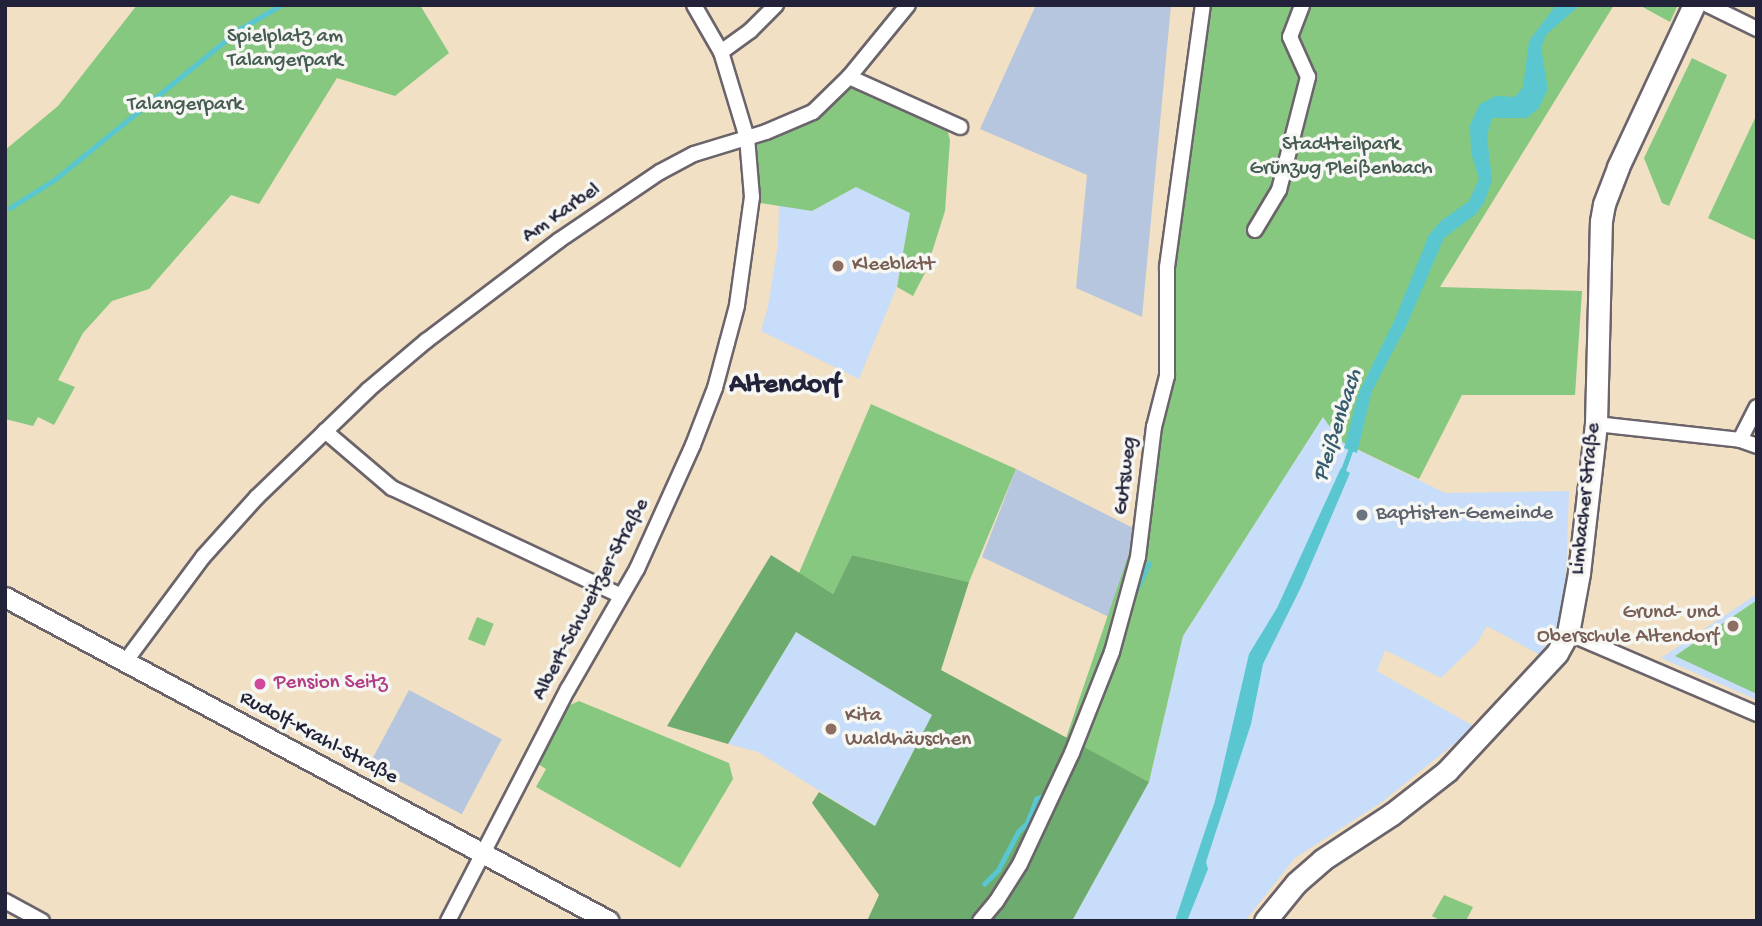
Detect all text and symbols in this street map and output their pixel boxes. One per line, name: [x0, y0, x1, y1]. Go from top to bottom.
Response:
park label: Spielplatz am Talangerpark: [227, 25, 343, 75]
park label: Talangerpark: [127, 93, 243, 119]
park label: Stadtteilpark Grünzug Pleißenbach: [1250, 133, 1432, 183]
street label: Am Karbel: [518, 178, 606, 250]
place label: Kleeblatt: [852, 253, 934, 279]
marker: Kleeblatt: [830, 258, 846, 274]
water label: Pleißenbach: [1308, 366, 1370, 486]
district label: Altendorf: [729, 369, 841, 403]
street label: Limbacher Straße: [1566, 422, 1608, 576]
street label: Gutsweg: [1110, 436, 1144, 516]
street label: Albert-Schweitzer-Straße: [528, 495, 656, 705]
place label: Baptisten-Gemeinde: [1376, 502, 1553, 528]
marker: Baptisten-Gemeinde: [1354, 507, 1370, 523]
place label: Grund- und Oberschule Altendorf: [1537, 601, 1719, 651]
marker: Grund- und Oberschule Altendorf: [1725, 618, 1741, 634]
place label: Pension Seitz: [274, 671, 388, 697]
marker: Pension Seitz: [252, 676, 268, 692]
street label: Rudolf-Krahl-Straße: [234, 687, 402, 791]
place label: Kita Waldhäuschen: [845, 704, 971, 754]
marker: Kita Waldhäuschen: [823, 721, 839, 737]

